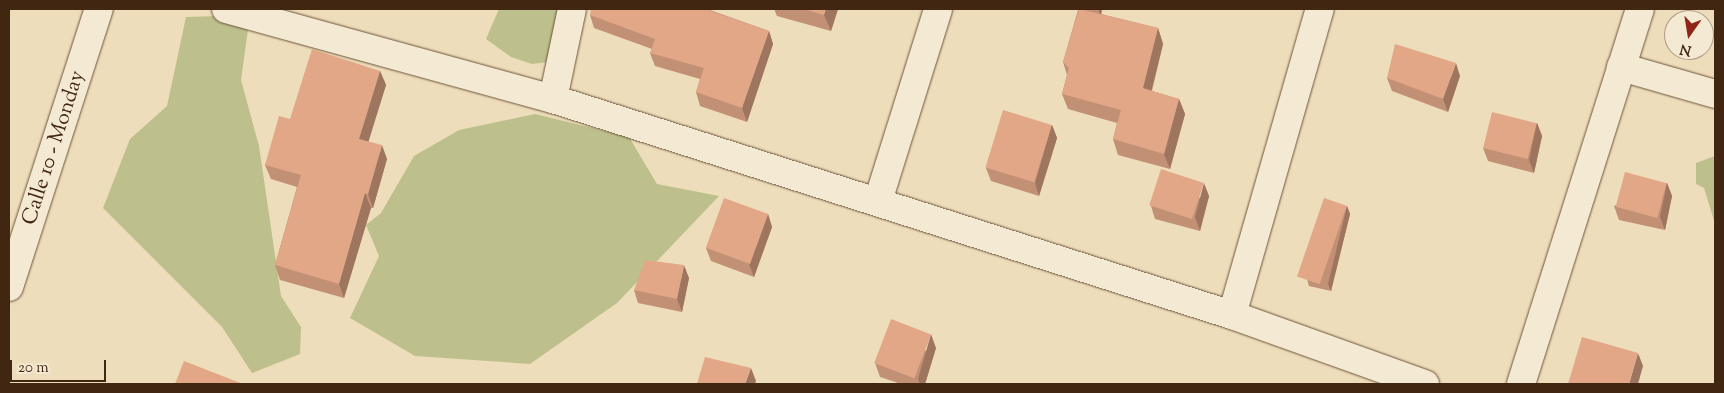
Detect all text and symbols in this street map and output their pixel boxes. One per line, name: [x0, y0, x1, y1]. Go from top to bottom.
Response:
north arrow: [1664, 10, 1714, 60]
text: N: [1678, 38, 1694, 60]
street label: Calle 10 - Monday: [17, 68, 91, 228]
scale bar: [12, 350, 109, 382]
text: 20 m: [18, 358, 49, 379]

